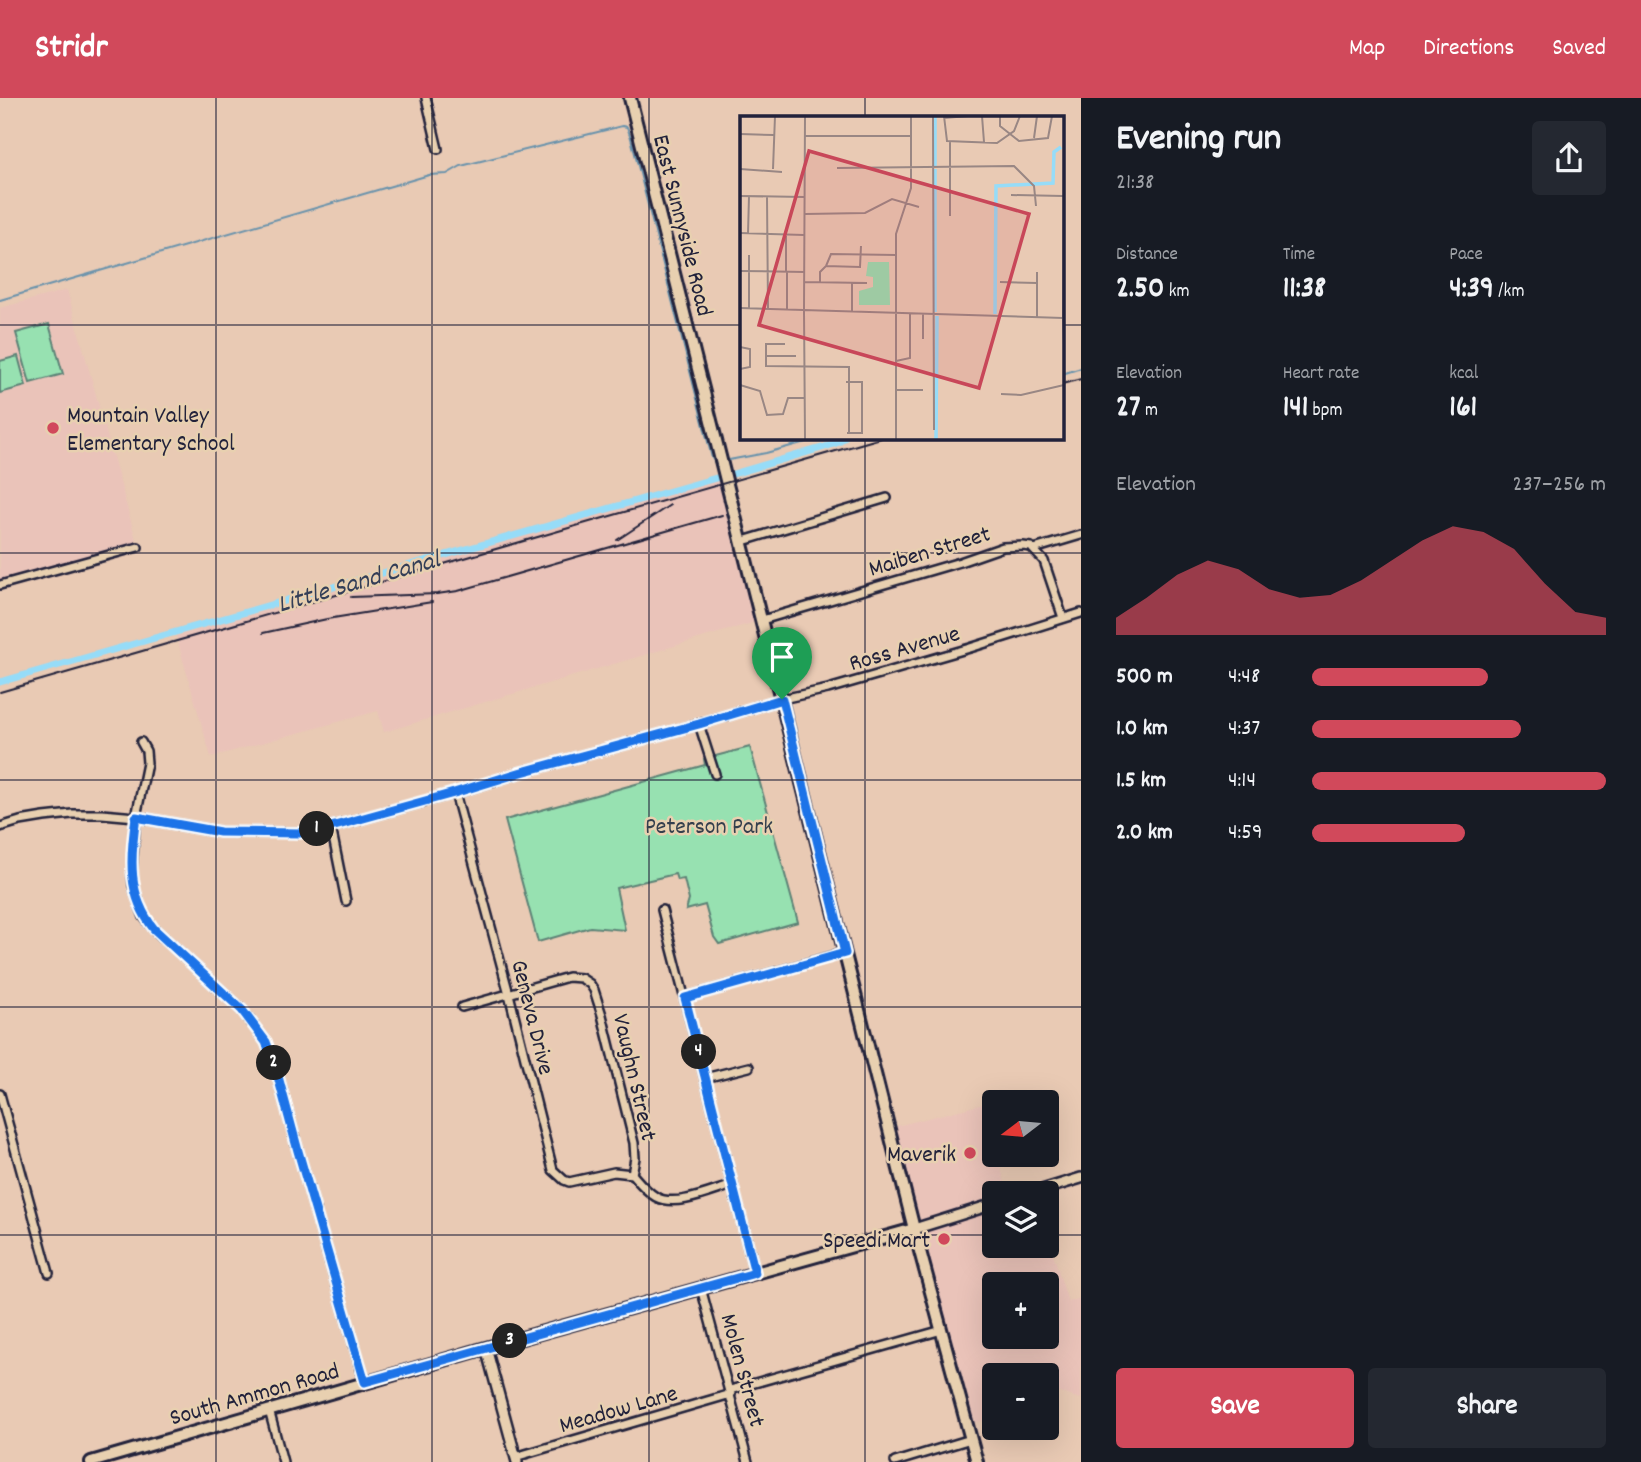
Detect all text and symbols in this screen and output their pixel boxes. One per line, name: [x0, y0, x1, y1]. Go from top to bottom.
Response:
text: Stridr: [35, 26, 108, 73]
text: Map: [1349, 32, 1385, 66]
text: Directions: [1423, 32, 1514, 66]
text: Saved: [1552, 32, 1606, 66]
text: Evening run: [1116, 113, 1281, 168]
inset map: [740, 116, 1064, 439]
button: share: [1532, 121, 1606, 195]
street label: East Sunnyside Road: [642, 131, 720, 320]
text: 21:38: [1116, 167, 1154, 200]
text: Distance: [1116, 242, 1178, 269]
text: Time: [1283, 242, 1315, 269]
text: Pace: [1449, 242, 1483, 269]
text: 2.50: [1116, 269, 1164, 312]
text: 11:38: [1283, 269, 1326, 312]
text: 4:39: [1449, 269, 1494, 312]
text: km: [1164, 279, 1190, 306]
text: /km: [1494, 279, 1524, 306]
text: Elevation: [1116, 361, 1182, 388]
text: Heart rate: [1283, 361, 1359, 388]
text: kcal: [1449, 361, 1478, 388]
text: 27: [1116, 388, 1141, 431]
text: 141: [1283, 388, 1308, 431]
text: 161: [1449, 388, 1477, 431]
text: m: [1141, 398, 1158, 425]
text: bpm: [1308, 398, 1343, 425]
place label: Mountain Valley Elementary School: [67, 400, 235, 462]
marker: Mountain Valley Elementary School: [45, 420, 61, 436]
text: Elevation: [1116, 469, 1196, 502]
text: 237–256 m: [1512, 469, 1606, 502]
street label: Maiben Street: [865, 518, 995, 587]
water label: Little Sand Canal: [273, 542, 446, 624]
street label: Ross Avenue: [845, 618, 964, 682]
pin: [752, 627, 812, 699]
icon: arrive: [763, 638, 801, 676]
text: 500 m: [1116, 661, 1173, 694]
text: 4:48: [1228, 661, 1260, 694]
text: 1.0 km: [1116, 713, 1168, 746]
text: 4:37: [1228, 713, 1260, 746]
text: 1.5 km: [1116, 765, 1166, 798]
text: 4:14: [1228, 765, 1256, 798]
park label: Peterson Park: [645, 811, 773, 845]
pin: 1: [300, 812, 334, 846]
text: 1: [314, 815, 319, 842]
text: 2.0 km: [1116, 817, 1173, 850]
text: 4:59: [1228, 817, 1263, 850]
street label: Geneva Drive: [500, 957, 562, 1079]
street label: Vaughn Street: [602, 1011, 664, 1145]
pin: 4: [682, 1034, 716, 1070]
text: 4: [695, 1038, 702, 1065]
pin: 2: [256, 1046, 292, 1080]
text: 2: [269, 1049, 278, 1076]
north arrow: [982, 1090, 1059, 1167]
map controls: [982, 1090, 1059, 1440]
place label: Maverik: [887, 1139, 956, 1173]
marker: Maverik: [962, 1145, 978, 1161]
button: layers: [982, 1181, 1059, 1258]
place label: Speedi Mart: [823, 1225, 930, 1259]
marker: Speedi Mart: [936, 1231, 952, 1247]
button: +: [982, 1272, 1059, 1349]
street label: Molen Street: [710, 1310, 773, 1431]
pin: 3: [492, 1324, 528, 1358]
text: 3: [505, 1327, 514, 1354]
street label: South Ammon Road: [166, 1355, 344, 1436]
button: −: [982, 1363, 1059, 1440]
button: Save: [1116, 1368, 1354, 1448]
button: Share: [1368, 1368, 1606, 1448]
street label: Meadow Lane: [556, 1378, 682, 1444]

